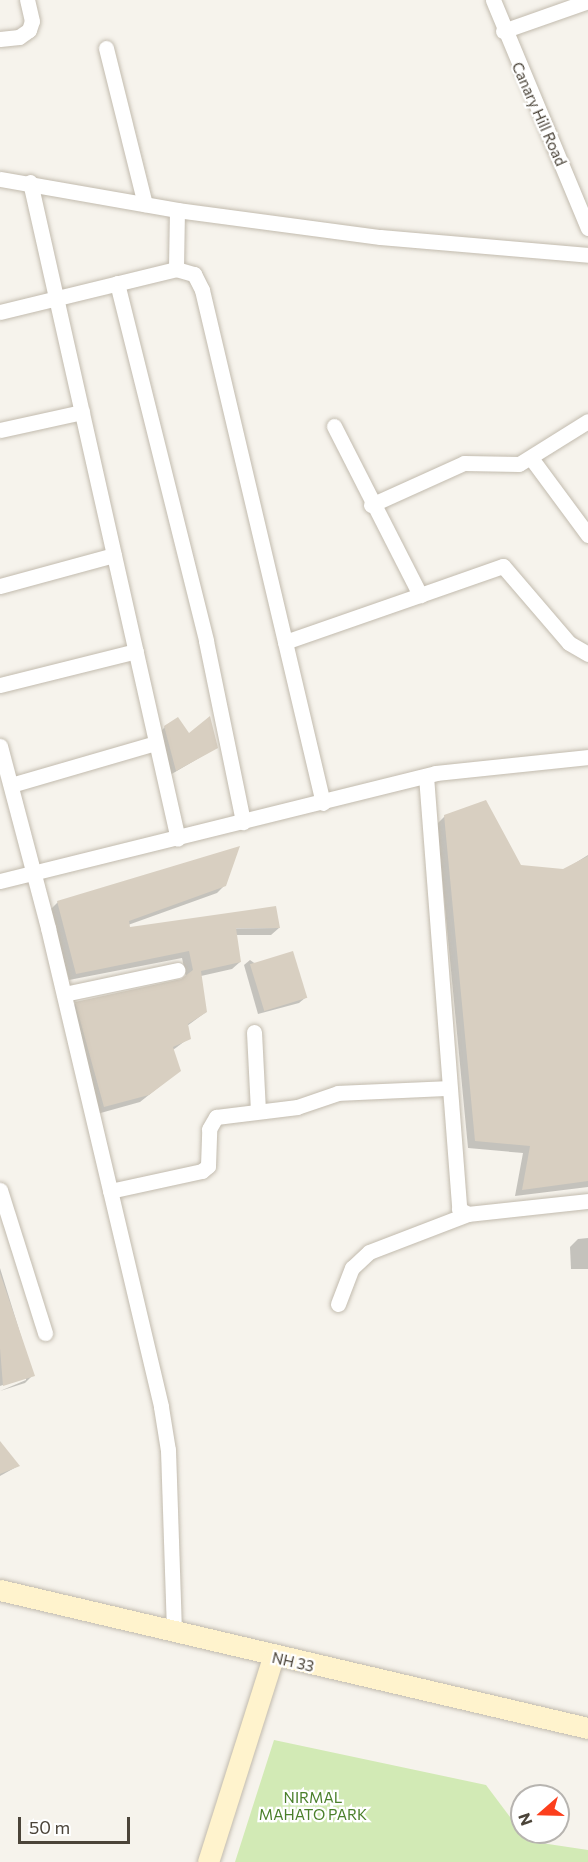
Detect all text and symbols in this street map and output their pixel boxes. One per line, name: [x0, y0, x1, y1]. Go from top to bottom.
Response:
street label: Canary Hill Road: [508, 59, 570, 169]
street label: NH 33: [270, 1648, 316, 1676]
north arrow: [510, 1784, 570, 1844]
park label: NIRMAL MAHATO PARK: [259, 1788, 367, 1823]
scale bar: [21, 1805, 134, 1843]
text: N: [514, 1811, 535, 1829]
text: 50 m: [29, 1816, 70, 1838]

